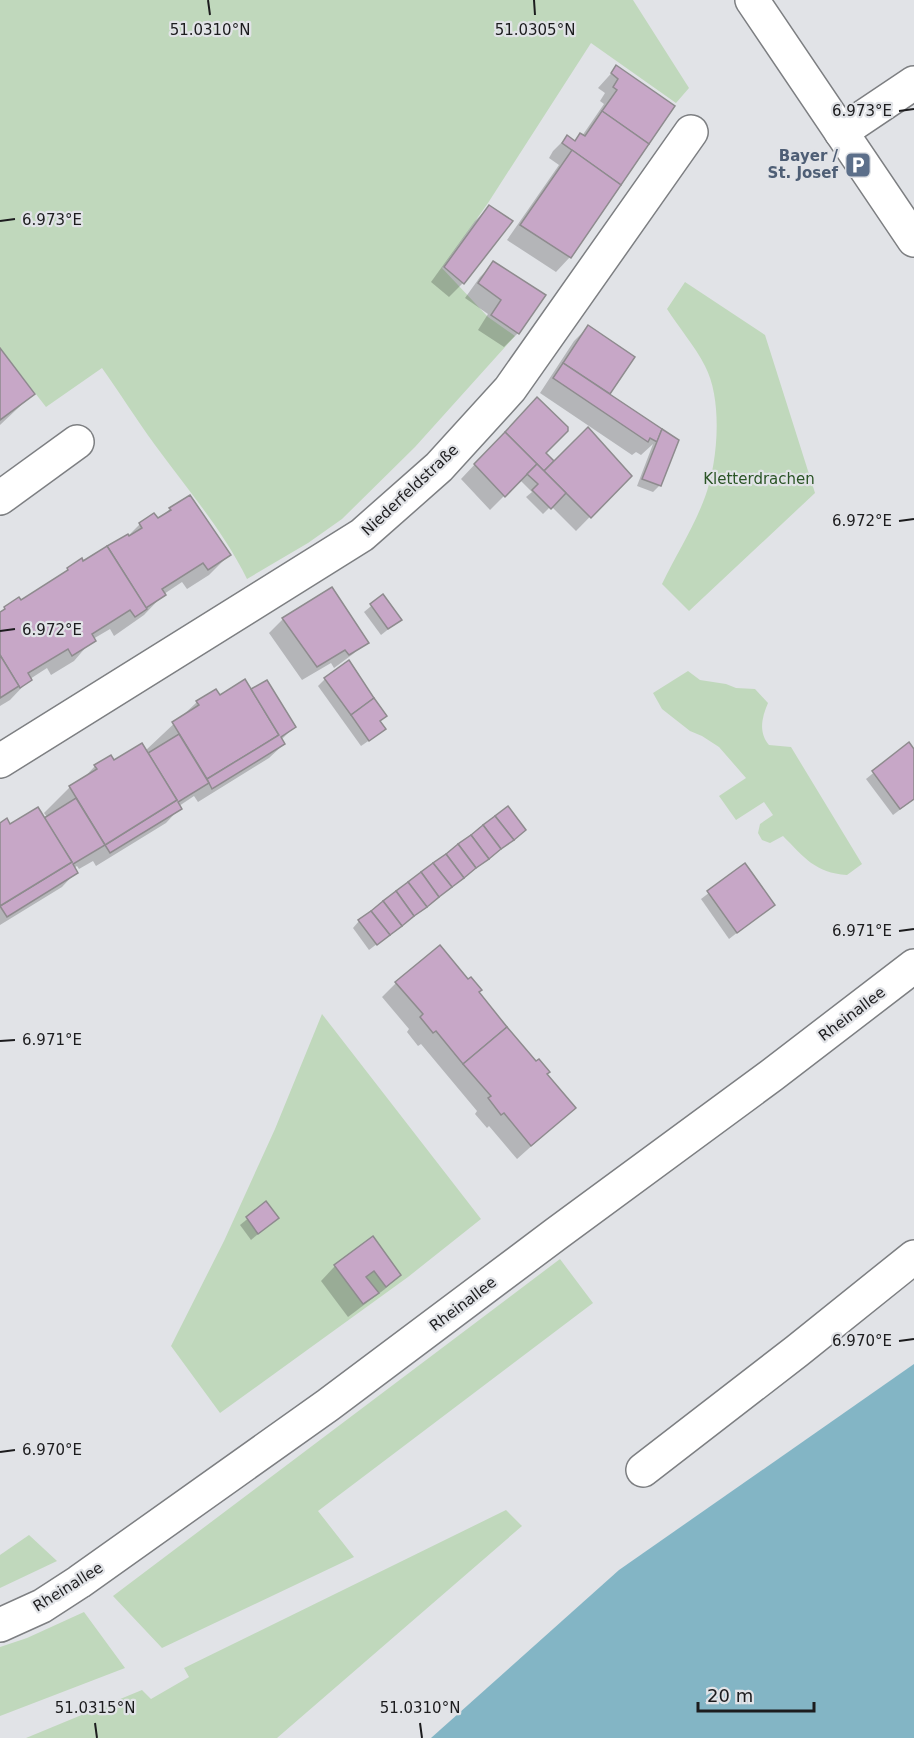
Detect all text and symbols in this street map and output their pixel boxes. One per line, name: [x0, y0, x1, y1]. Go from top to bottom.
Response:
text: 51.0310°N: [170, 21, 250, 39]
text: 51.0305°N: [495, 21, 575, 39]
text: 6.973°E: [832, 102, 892, 120]
place label: Bayer / St. Josef: [768, 147, 839, 182]
parking icon: Bayer / St. Josef: [843, 150, 873, 180]
text: 6.973°E: [22, 211, 82, 229]
street label: Niederfeldstraße: [358, 441, 462, 539]
park label: Kletterdrachen: [703, 470, 815, 488]
text: 6.972°E: [832, 512, 892, 530]
text: 6.972°E: [22, 621, 82, 639]
text: 6.971°E: [832, 922, 892, 940]
street label: Rheinallee: [815, 983, 889, 1045]
text: 6.971°E: [22, 1031, 82, 1049]
street label: Rheinallee: [426, 1273, 500, 1335]
text: 6.970°E: [832, 1332, 892, 1350]
text: 6.970°E: [22, 1441, 82, 1459]
street label: Rheinallee: [30, 1558, 106, 1616]
scale bar: [698, 1675, 814, 1713]
text: 20 m: [707, 1685, 753, 1706]
text: 51.0315°N: [55, 1699, 135, 1717]
text: 51.0310°N: [380, 1699, 460, 1717]

